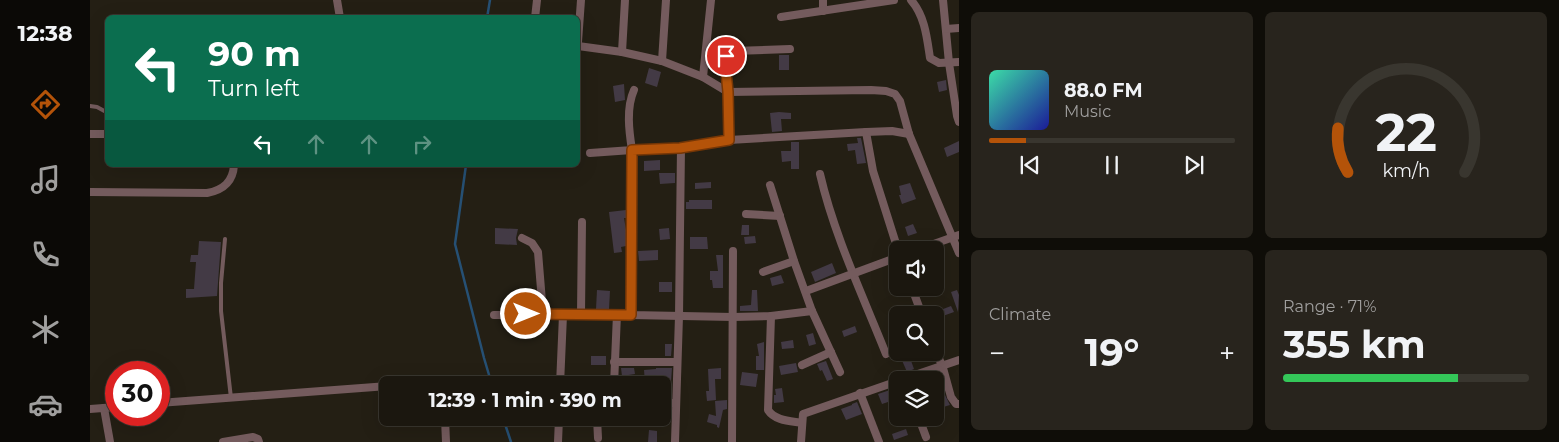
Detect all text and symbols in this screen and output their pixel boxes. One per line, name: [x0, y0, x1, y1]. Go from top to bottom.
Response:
text: 12:38: [18, 20, 72, 47]
text: 90 m: [208, 32, 301, 75]
icon: left: [125, 35, 190, 100]
pin: [705, 35, 747, 77]
icon: arrive: [712, 42, 740, 70]
text: Turn left: [208, 75, 300, 102]
text: 88.0 FM: [1064, 79, 1143, 102]
icon: directions: [28, 87, 63, 122]
text: 22: [1375, 101, 1437, 164]
text: Music: [1064, 102, 1111, 121]
icon: left: [249, 130, 277, 158]
icon: ahead: [302, 130, 330, 158]
icon: ahead: [355, 130, 383, 158]
icon: right: [408, 130, 436, 158]
icon: previous: [1016, 151, 1044, 179]
icon: pause: [1098, 151, 1126, 179]
icon: next: [1180, 151, 1208, 179]
text: km/h: [1382, 160, 1430, 181]
icon: music: [28, 162, 63, 197]
icon: phone: [28, 237, 63, 272]
map controls: [889, 241, 944, 426]
button: sound: [889, 241, 944, 296]
position arrow: [499, 287, 551, 339]
text: Range · 71%: [1283, 297, 1376, 316]
text: Climate: [989, 305, 1051, 324]
button: search: [889, 306, 944, 361]
icon: climate: [28, 312, 63, 347]
text: 355 km: [1283, 321, 1426, 368]
text: 19°: [1085, 329, 1140, 376]
text: −: [989, 336, 1005, 370]
text: +: [1219, 336, 1235, 370]
speed limit sign: 30: [105, 361, 170, 426]
button: layers: [889, 371, 944, 426]
icon: car: [28, 387, 63, 422]
text: 12:39 · 1 min · 390 m: [428, 389, 622, 412]

